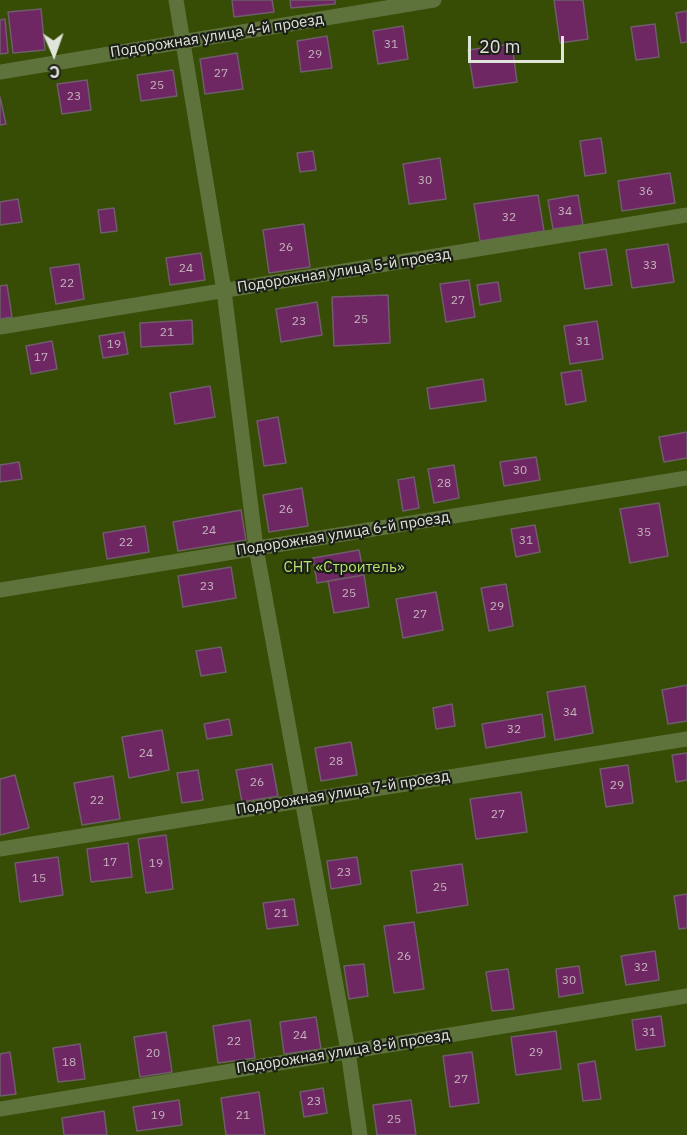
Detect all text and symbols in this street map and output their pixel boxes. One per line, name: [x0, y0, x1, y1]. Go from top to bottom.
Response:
street label: Подорожная улица 4-й проезд: [109, 10, 325, 62]
north arrow: [24, 24, 84, 84]
scale bar: [471, 24, 567, 62]
text: 20 m: [479, 35, 521, 58]
house number: 31: [384, 38, 398, 52]
house number: 29: [308, 48, 322, 62]
text: С: [49, 62, 60, 82]
house number: 27: [214, 67, 228, 81]
house number: 25: [150, 79, 164, 93]
house number: 23: [67, 90, 81, 104]
house number: 30: [418, 174, 432, 188]
house number: 36: [639, 185, 653, 199]
house number: 34: [558, 205, 572, 219]
house number: 32: [502, 211, 516, 225]
house number: 26: [279, 241, 293, 255]
street label: Подорожная улица 5-й проезд: [236, 245, 452, 297]
house number: 33: [643, 259, 657, 273]
house number: 24: [179, 262, 193, 276]
house number: 22: [60, 277, 74, 291]
house number: 27: [451, 294, 465, 308]
house number: 25: [354, 313, 368, 327]
house number: 23: [292, 315, 306, 329]
house number: 21: [160, 326, 174, 340]
house number: 31: [576, 335, 590, 349]
house number: 19: [107, 338, 121, 352]
house number: 17: [34, 351, 48, 365]
house number: 30: [513, 464, 527, 478]
house number: 28: [437, 477, 451, 491]
house number: 26: [279, 503, 293, 517]
street label: Подорожная улица 6-й проезд: [235, 508, 451, 560]
house number: 24: [202, 524, 216, 538]
house number: 35: [637, 526, 651, 540]
house number: 31: [519, 534, 533, 548]
house number: 22: [119, 536, 133, 550]
park label: СНТ «Строитель»: [283, 559, 405, 577]
house number: 23: [200, 580, 214, 594]
house number: 25: [342, 587, 356, 601]
house number: 29: [490, 600, 504, 614]
house number: 27: [413, 608, 427, 622]
house number: 34: [563, 706, 577, 720]
house number: 32: [507, 723, 521, 737]
house number: 24: [139, 747, 153, 761]
house number: 28: [329, 755, 343, 769]
street label: Подорожная улица 7-й проезд: [235, 767, 451, 819]
house number: 26: [250, 776, 264, 790]
house number: 29: [610, 779, 624, 793]
house number: 22: [90, 794, 104, 808]
house number: 27: [491, 808, 505, 822]
house number: 17: [103, 856, 117, 870]
house number: 19: [149, 857, 163, 871]
house number: 23: [337, 866, 351, 880]
house number: 15: [32, 872, 46, 886]
house number: 25: [433, 881, 447, 895]
house number: 21: [274, 907, 288, 921]
house number: 26: [397, 950, 411, 964]
house number: 32: [634, 961, 648, 975]
house number: 30: [562, 974, 576, 988]
street label: Подорожная улица 8-й проезд: [235, 1026, 451, 1078]
house number: 31: [642, 1026, 656, 1040]
house number: 24: [293, 1029, 307, 1043]
house number: 22: [227, 1035, 241, 1049]
house number: 29: [529, 1046, 543, 1060]
house number: 20: [146, 1047, 160, 1061]
house number: 18: [62, 1056, 76, 1070]
house number: 27: [454, 1073, 468, 1087]
house number: 23: [307, 1095, 321, 1109]
house number: 19: [151, 1109, 165, 1123]
house number: 21: [236, 1109, 250, 1123]
house number: 25: [387, 1113, 401, 1127]

